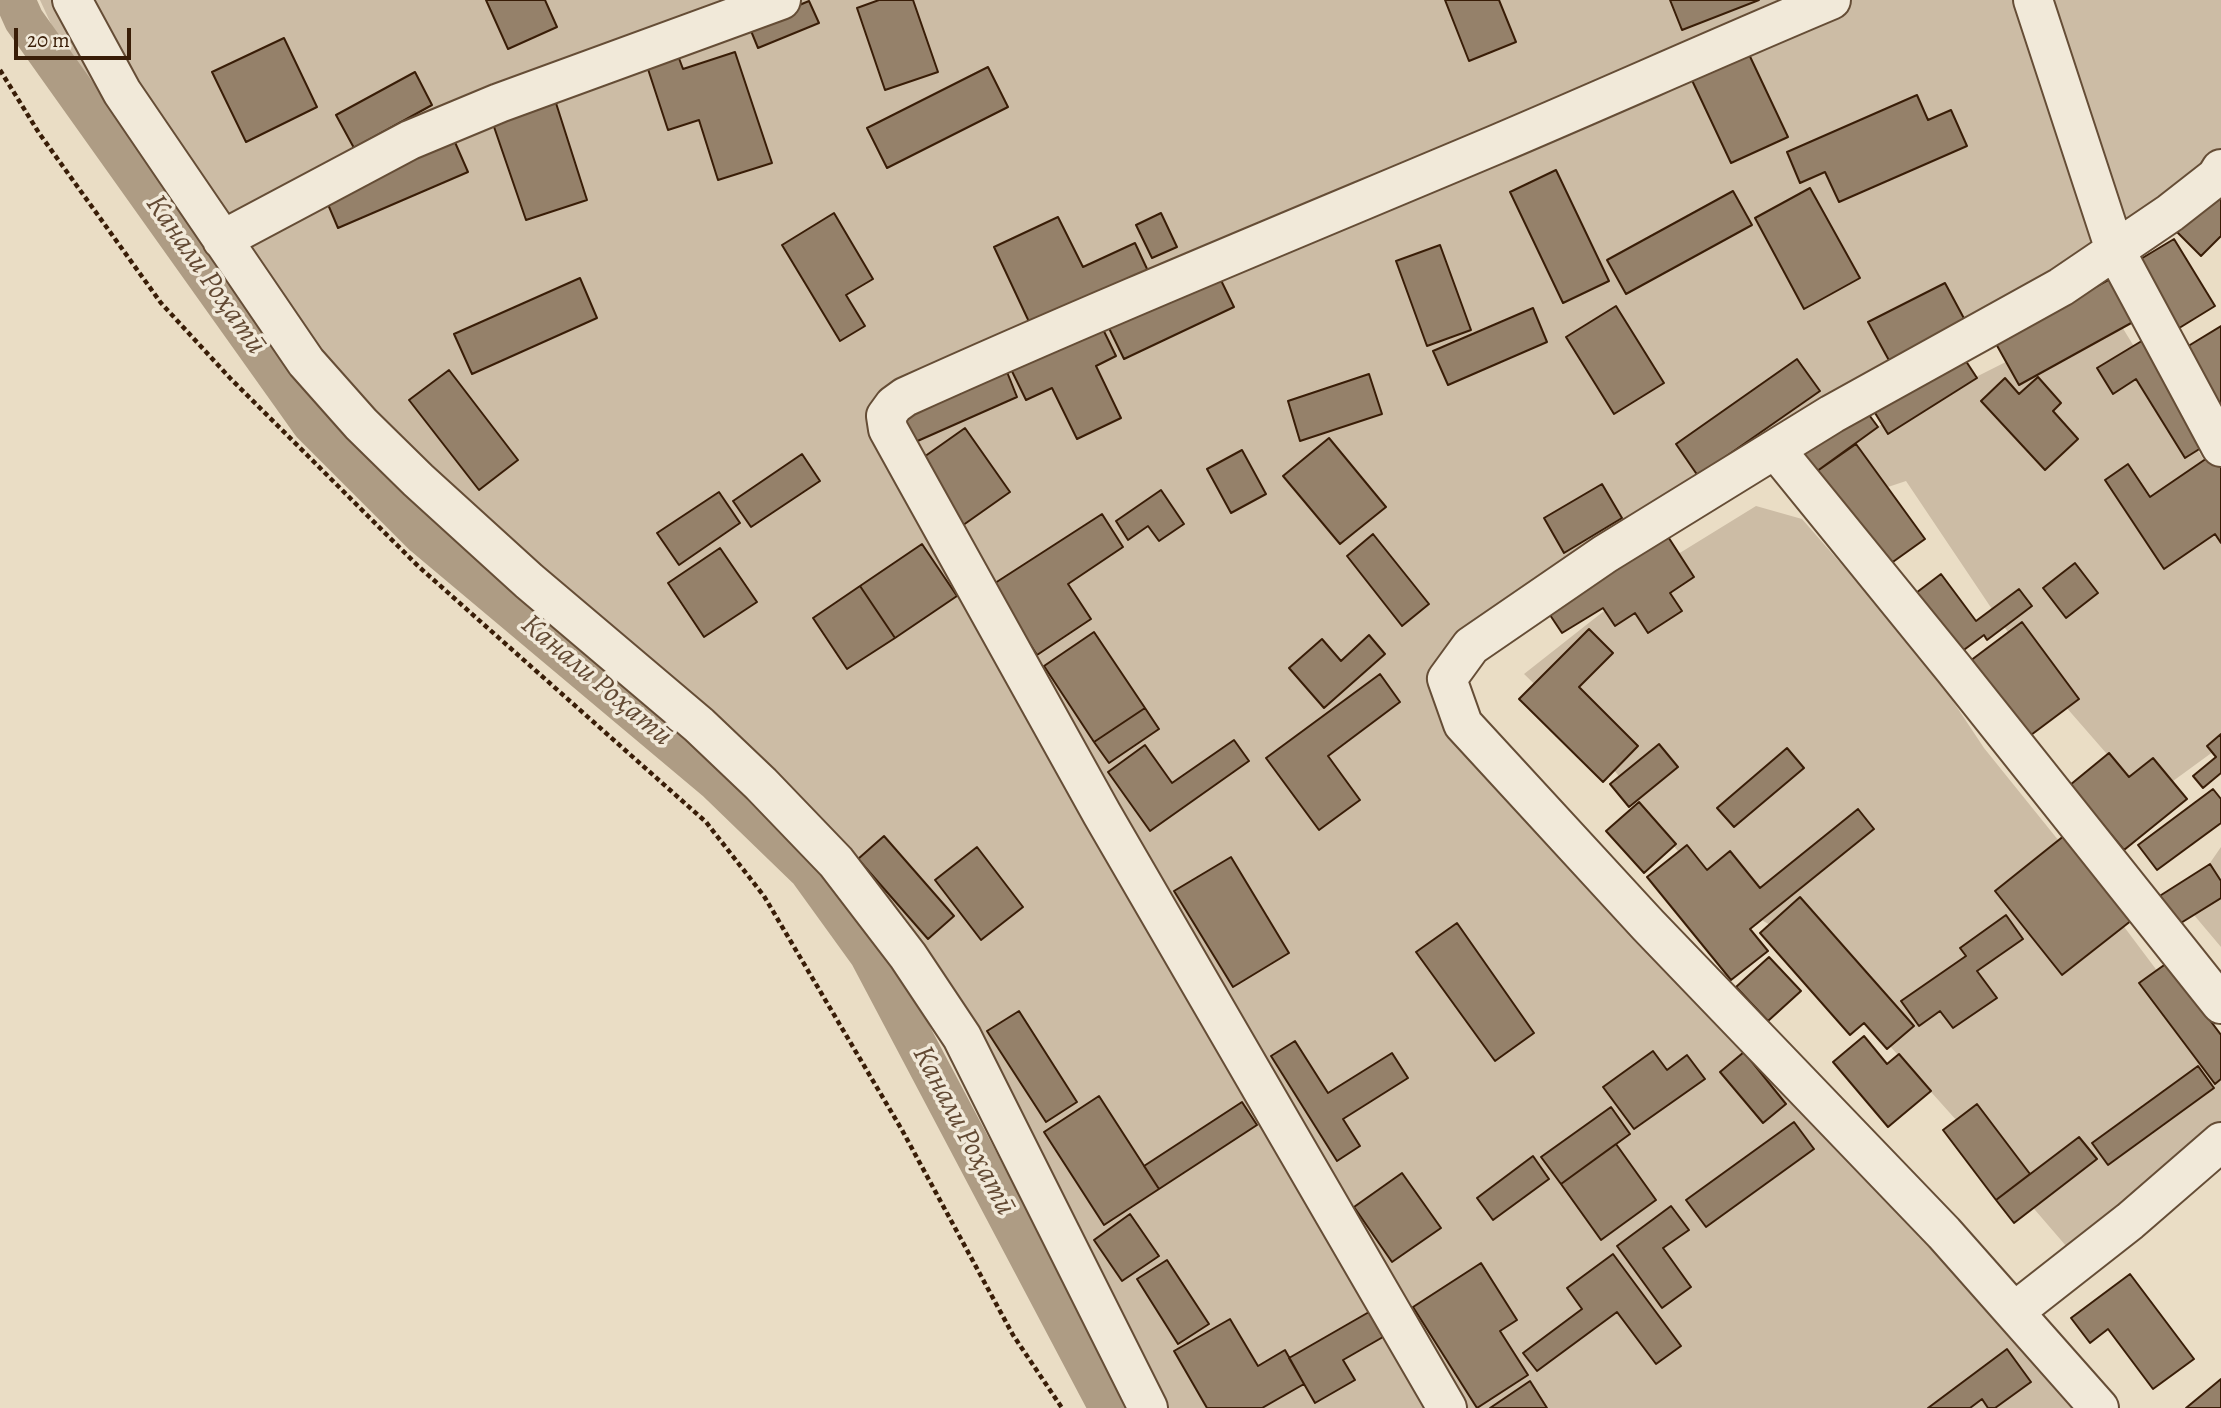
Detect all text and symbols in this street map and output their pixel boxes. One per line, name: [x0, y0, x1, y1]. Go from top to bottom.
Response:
scale bar: [18, 14, 135, 58]
text: 20 m: [27, 26, 70, 54]
water label: Канали Роҳатӣ: [137, 188, 273, 362]
water label: Канали Роҳатӣ: [513, 607, 679, 755]
water label: Канали Роҳатӣ: [903, 1040, 1023, 1222]

